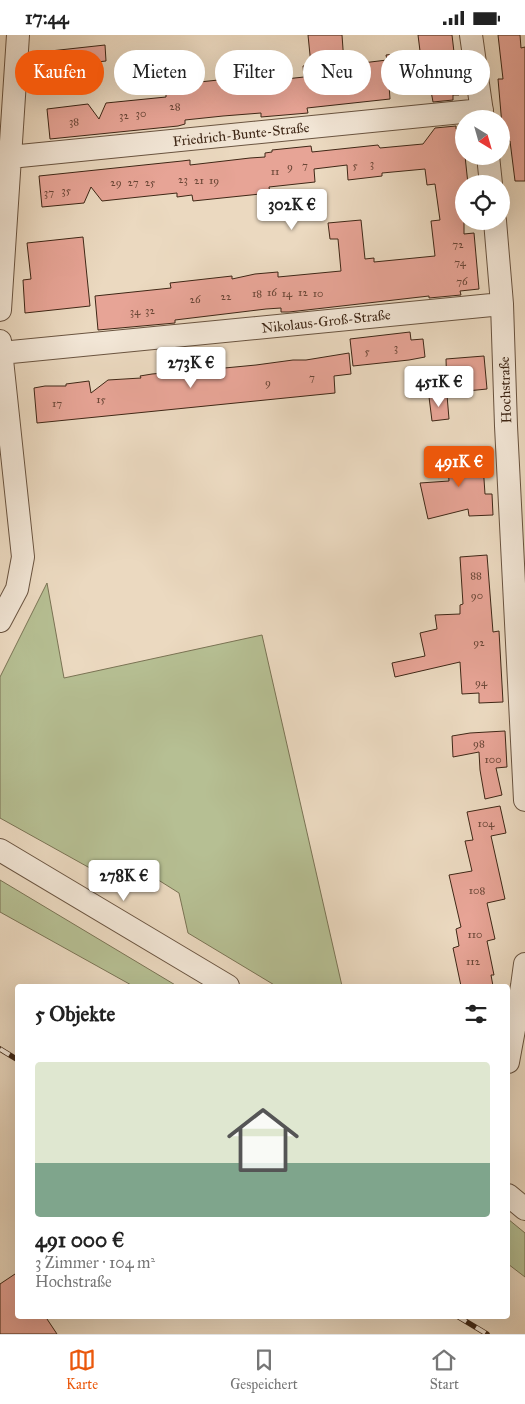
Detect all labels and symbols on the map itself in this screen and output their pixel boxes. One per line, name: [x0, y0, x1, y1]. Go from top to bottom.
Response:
house number: 28: [169, 100, 181, 113]
house number: 30: [136, 107, 146, 120]
house number: 32: [119, 109, 129, 122]
north arrow: [455, 110, 510, 165]
house number: 38: [69, 115, 79, 128]
street label: Friedrich-Bunte-Straße: [172, 119, 310, 150]
house number: 3: [370, 157, 374, 170]
house number: 7: [302, 159, 308, 172]
house number: 5: [352, 159, 358, 172]
house number: 9: [287, 160, 293, 173]
house number: 11: [271, 165, 279, 178]
house number: 23: [178, 173, 188, 186]
house number: 21: [194, 174, 204, 187]
house number: 19: [209, 174, 219, 187]
house number: 29: [110, 176, 122, 189]
house number: 27: [128, 176, 139, 189]
house number: 25: [145, 176, 155, 189]
house number: 35: [61, 184, 71, 197]
house number: 37: [44, 186, 54, 199]
pin: 302K €: [251, 189, 333, 231]
house number: 72: [452, 238, 464, 251]
house number: 74: [454, 256, 467, 269]
house number: 76: [456, 275, 468, 288]
house number: 16: [267, 286, 277, 299]
house number: 12: [298, 286, 308, 299]
house number: 18: [252, 287, 262, 300]
house number: 14: [282, 287, 293, 300]
house number: 10: [313, 287, 323, 300]
house number: 22: [221, 290, 232, 303]
house number: 26: [189, 293, 201, 306]
house number: 32: [145, 304, 155, 317]
house number: 34: [130, 305, 141, 318]
street label: Nikolaus-Groß-Straße: [261, 306, 392, 337]
house number: 3: [394, 341, 398, 354]
house number: 5: [364, 345, 370, 358]
pin: 273K €: [150, 347, 232, 389]
street label: Hochstraße: [496, 356, 515, 424]
pin: 451K €: [398, 365, 480, 408]
house number: 7: [309, 371, 315, 384]
house number: 9: [265, 376, 271, 389]
house number: 15: [96, 393, 106, 406]
house number: 17: [52, 397, 62, 410]
pin: 491K €: [418, 445, 500, 488]
house number: 88: [470, 569, 482, 582]
house number: 90: [471, 589, 483, 602]
house number: 92: [473, 636, 485, 649]
house number: 94: [475, 676, 488, 689]
house number: 98: [473, 737, 485, 750]
house number: 100: [484, 753, 502, 766]
house number: 104: [478, 817, 495, 830]
pin: 278K €: [83, 859, 165, 902]
house number: 108: [469, 884, 485, 897]
house number: 110: [467, 928, 483, 941]
house number: 112: [466, 955, 481, 968]

